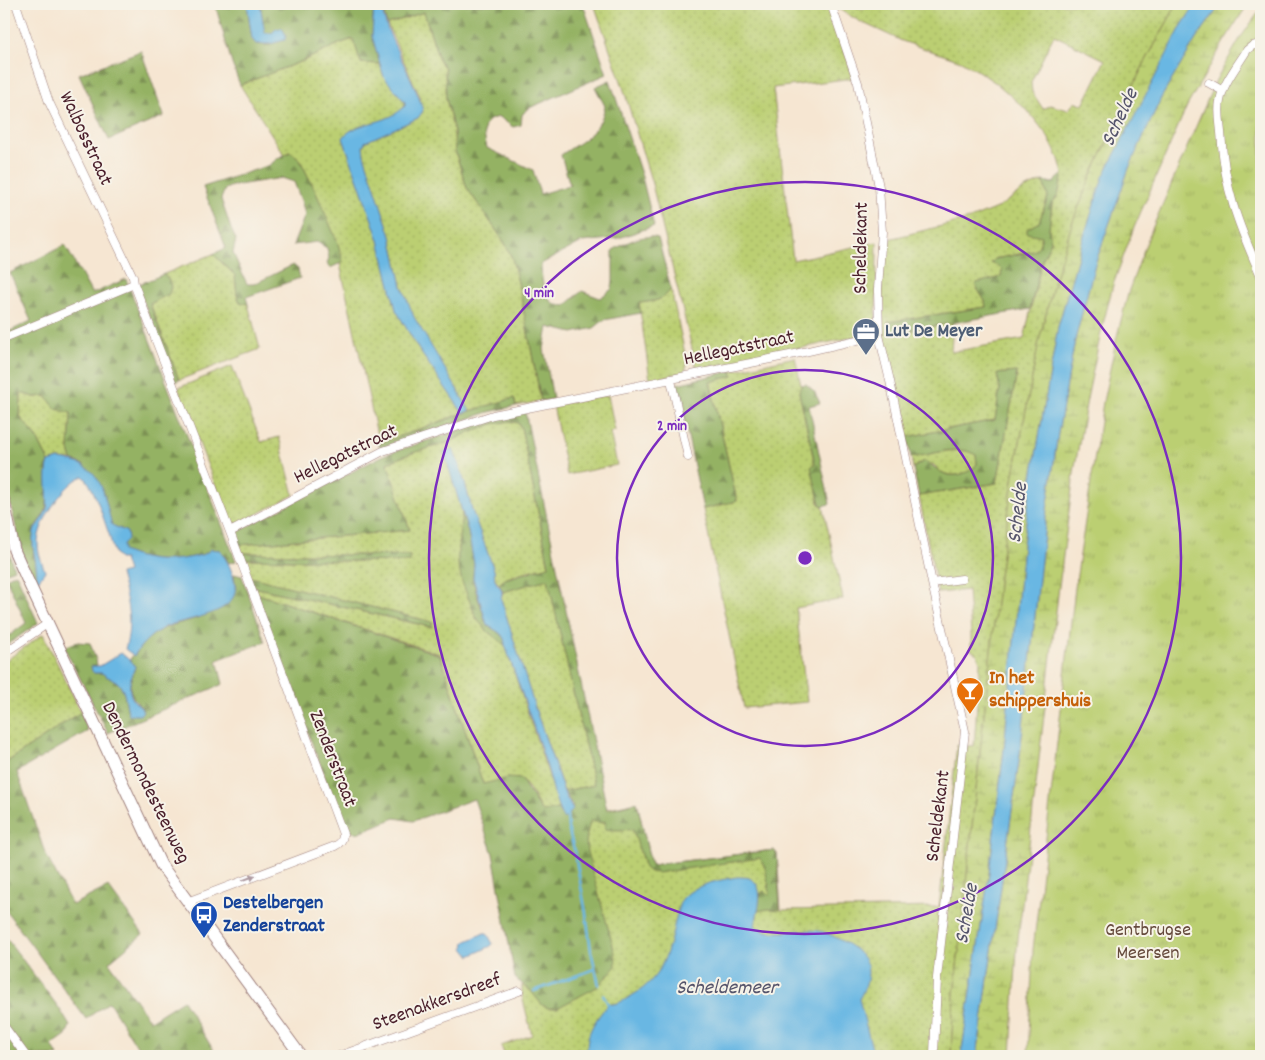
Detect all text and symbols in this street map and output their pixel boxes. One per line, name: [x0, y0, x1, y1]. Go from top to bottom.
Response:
water label: Schelde: [1095, 83, 1148, 152]
street label: Walbosstraat: [51, 87, 119, 191]
street label: Scheldekant: [847, 202, 877, 294]
text: 4 min: [524, 283, 554, 305]
office icon: Lut De Meyer: [851, 317, 881, 356]
place label: Lut De Meyer: [885, 318, 983, 346]
street label: Hellegatstraat: [681, 324, 797, 374]
text: 2 min: [657, 416, 687, 438]
street label: Hellegatstraat: [289, 418, 403, 492]
water label: Schelde: [1001, 480, 1037, 545]
centre of rings: [796, 549, 814, 567]
place label: In het schippershuis: [989, 665, 1091, 716]
bar icon: In het schippershuis: [955, 676, 985, 715]
street label: Dendermondesteenweg: [94, 697, 196, 869]
street label: Zenderstraat: [301, 706, 363, 812]
street label: Scheldekant: [920, 769, 958, 863]
one-way arrow: [242, 874, 257, 881]
water label: Schelde: [948, 880, 988, 946]
place label: Destelbergen Zenderstraat: [223, 890, 325, 941]
bus stop icon: Destelbergen Zenderstraat: [189, 900, 219, 939]
park label: Gentbrugse Meersen: [1105, 917, 1191, 968]
street label: Steenakkersdreef: [369, 966, 506, 1039]
water label: Scheldemeer: [676, 974, 780, 1004]

